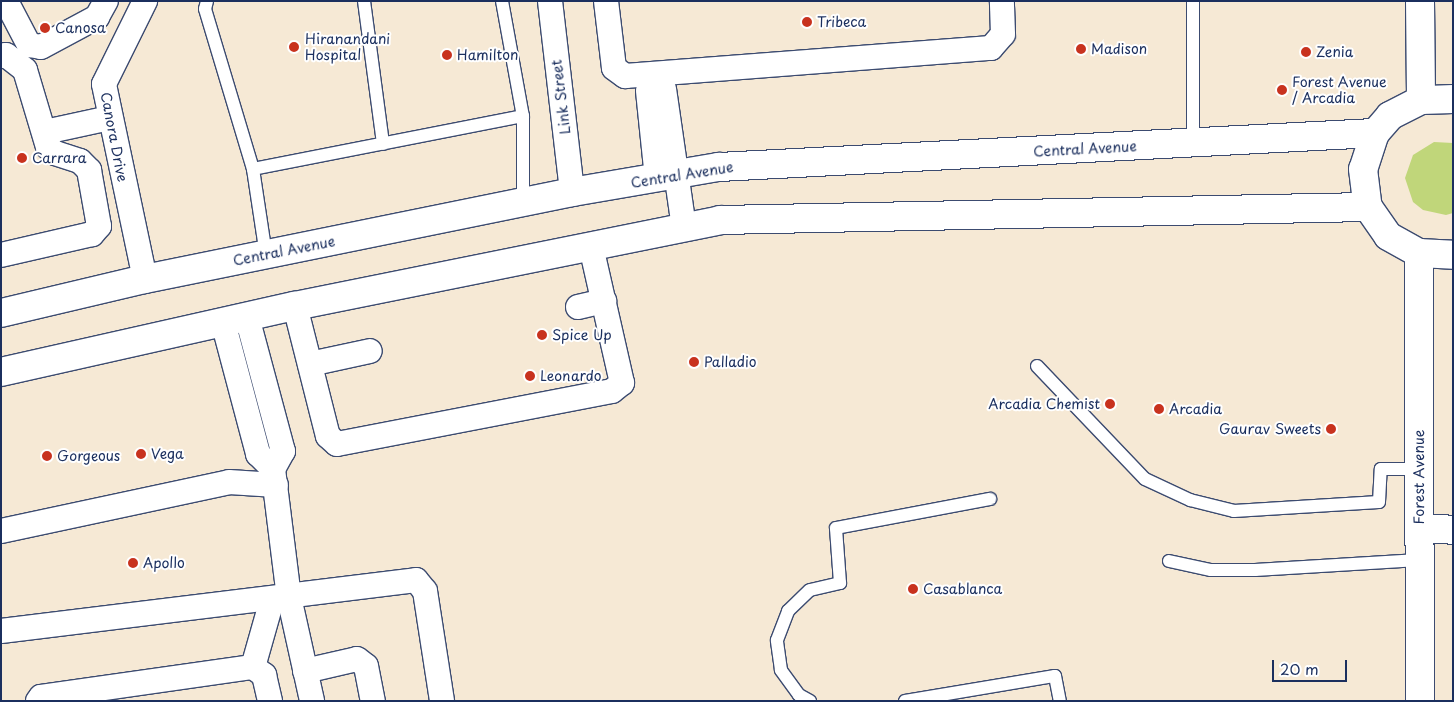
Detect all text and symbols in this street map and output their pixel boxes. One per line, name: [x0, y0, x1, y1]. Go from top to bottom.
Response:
place label: Tribeca: [817, 14, 866, 30]
marker: Tribeca: [801, 16, 813, 28]
place label: Canosa: [55, 20, 106, 36]
marker: Canosa: [39, 22, 51, 34]
place label: Hiranandani Hospital: [305, 31, 390, 64]
marker: Hiranandani Hospital: [287, 40, 301, 54]
place label: Madison: [1091, 41, 1147, 57]
marker: Madison: [1075, 43, 1087, 55]
place label: Zenia: [1316, 44, 1353, 60]
marker: Zenia: [1300, 46, 1312, 58]
place label: Hamilton: [457, 47, 518, 63]
marker: Hamilton: [441, 49, 453, 61]
street label: Link Street: [548, 59, 574, 135]
place label: Forest Avenue / Arcadia: [1292, 74, 1386, 106]
marker: Forest Avenue / Arcadia: [1276, 84, 1288, 96]
street label: Canora Drive: [97, 91, 131, 183]
street label: Central Avenue: [1033, 138, 1137, 160]
place label: Carrara: [32, 150, 87, 166]
marker: Carrara: [16, 152, 28, 164]
street label: Central Avenue: [630, 159, 734, 191]
street label: Central Avenue: [232, 233, 336, 269]
place label: Spice Up: [552, 327, 612, 343]
marker: Spice Up: [536, 329, 548, 341]
place label: Palladio: [704, 354, 757, 370]
marker: Palladio: [688, 356, 700, 368]
place label: Leonardo: [540, 368, 602, 384]
marker: Leonardo: [524, 370, 536, 382]
place label: Arcadia Chemist: [988, 396, 1100, 412]
marker: Arcadia Chemist: [1104, 398, 1116, 410]
place label: Arcadia: [1169, 401, 1222, 417]
marker: Arcadia: [1153, 403, 1165, 415]
place label: Gaurav Sweets: [1219, 421, 1321, 437]
marker: Gaurav Sweets: [1325, 423, 1337, 435]
street label: Forest Avenue: [1411, 430, 1427, 524]
place label: Vega: [151, 446, 184, 462]
place label: Gorgeous: [57, 448, 120, 464]
marker: Vega: [135, 448, 147, 460]
marker: Gorgeous: [41, 450, 53, 462]
place label: Apollo: [143, 555, 185, 571]
marker: Apollo: [127, 557, 139, 569]
place label: Casablanca: [923, 581, 1002, 597]
marker: Casablanca: [907, 583, 919, 595]
scale bar: [1274, 650, 1349, 682]
text: 20 m: [1280, 657, 1319, 680]

